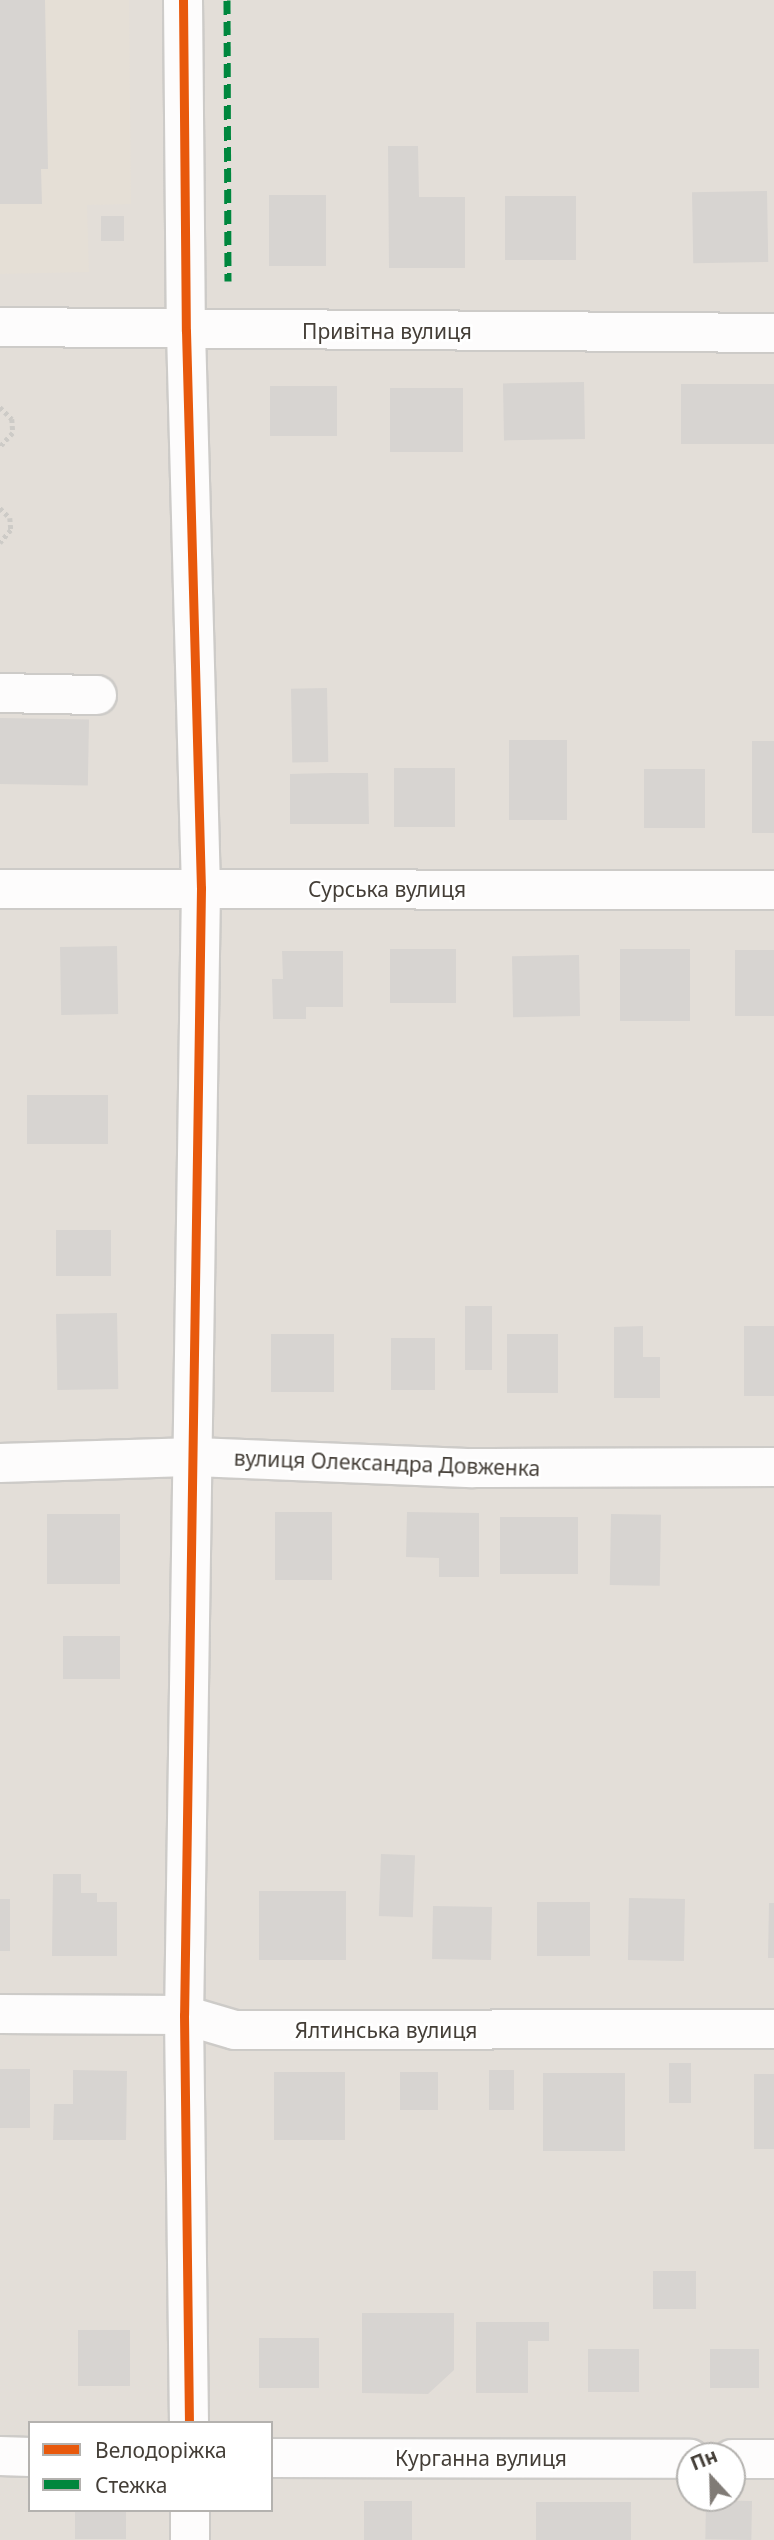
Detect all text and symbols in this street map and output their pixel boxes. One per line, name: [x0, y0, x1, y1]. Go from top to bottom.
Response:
street label: Привітна вулиця: [302, 318, 472, 344]
street label: Сурська вулиця: [308, 876, 466, 902]
street label: вулиця Олександра Довженка: [233, 1445, 541, 1481]
street label: Ялтинська вулиця: [295, 2017, 477, 2043]
legend: [28, 2421, 273, 2512]
text: Велодоріжка: [95, 2436, 227, 2464]
north arrow: [676, 2442, 746, 2512]
text: Пн: [687, 2442, 721, 2476]
street label: Курганна вулиця: [395, 2445, 567, 2471]
text: Стежка: [95, 2471, 168, 2499]

